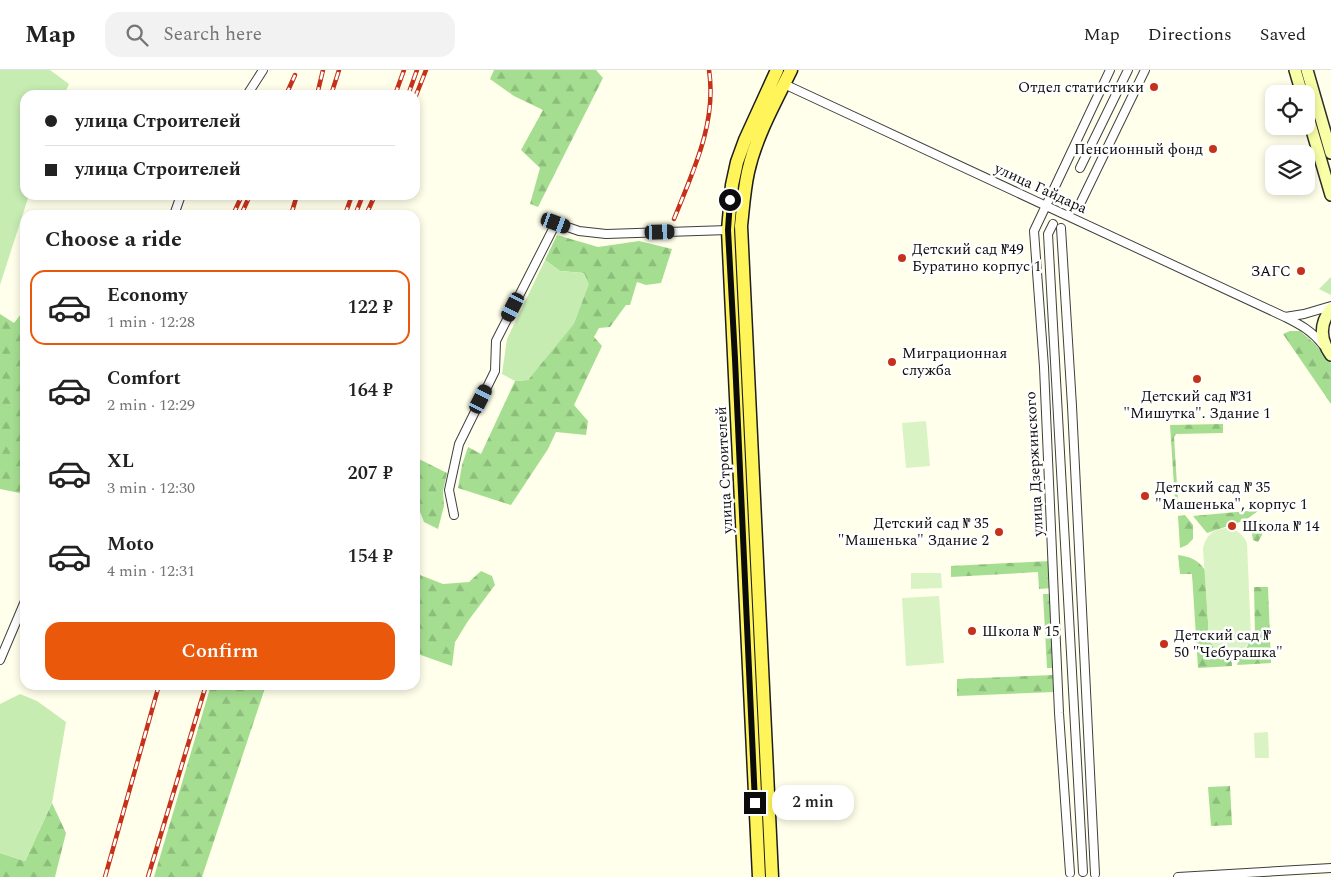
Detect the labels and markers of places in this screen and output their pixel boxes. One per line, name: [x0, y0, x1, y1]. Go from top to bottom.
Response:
place label: Отдел статистики: [1018, 76, 1144, 99]
marker: Отдел статистики: [1148, 81, 1160, 93]
place label: Пенсионный фонд: [1074, 138, 1203, 161]
marker: Пенсионный фонд: [1207, 143, 1219, 155]
place label: Детский сад №49 Буратино корпус 1: [912, 238, 1041, 278]
marker: Детский сад №49 Буратино корпус 1: [896, 252, 908, 264]
place label: ЗАГС: [1251, 260, 1291, 283]
marker: ЗАГС: [1295, 265, 1307, 277]
place label: Миграционная служба: [902, 342, 1007, 382]
marker: Миграционная служба: [886, 356, 898, 368]
marker: Детский сад №31 "Мишутка". Здание 1: [1191, 373, 1203, 385]
place label: Детский сад №31 "Мишутка". Здание 1: [1123, 385, 1271, 425]
place label: Детский сад № 35 "Машенька", корпус 1: [1155, 476, 1307, 516]
marker: Детский сад № 35 "Машенька", корпус 1: [1139, 490, 1151, 502]
place label: Детский сад № 35 "Машенька" Здание 2: [838, 512, 989, 552]
place label: Школа № 14: [1242, 515, 1320, 538]
marker: Школа № 14: [1226, 520, 1238, 532]
marker: Детский сад № 35 "Машенька" Здание 2: [993, 526, 1005, 538]
place label: Школа № 15: [982, 620, 1059, 643]
place label: Детский сад № 50 "Чебурашка": [1174, 624, 1283, 664]
marker: Школа № 15: [966, 625, 978, 637]
marker: Детский сад № 50 "Чебурашка": [1158, 638, 1170, 650]

